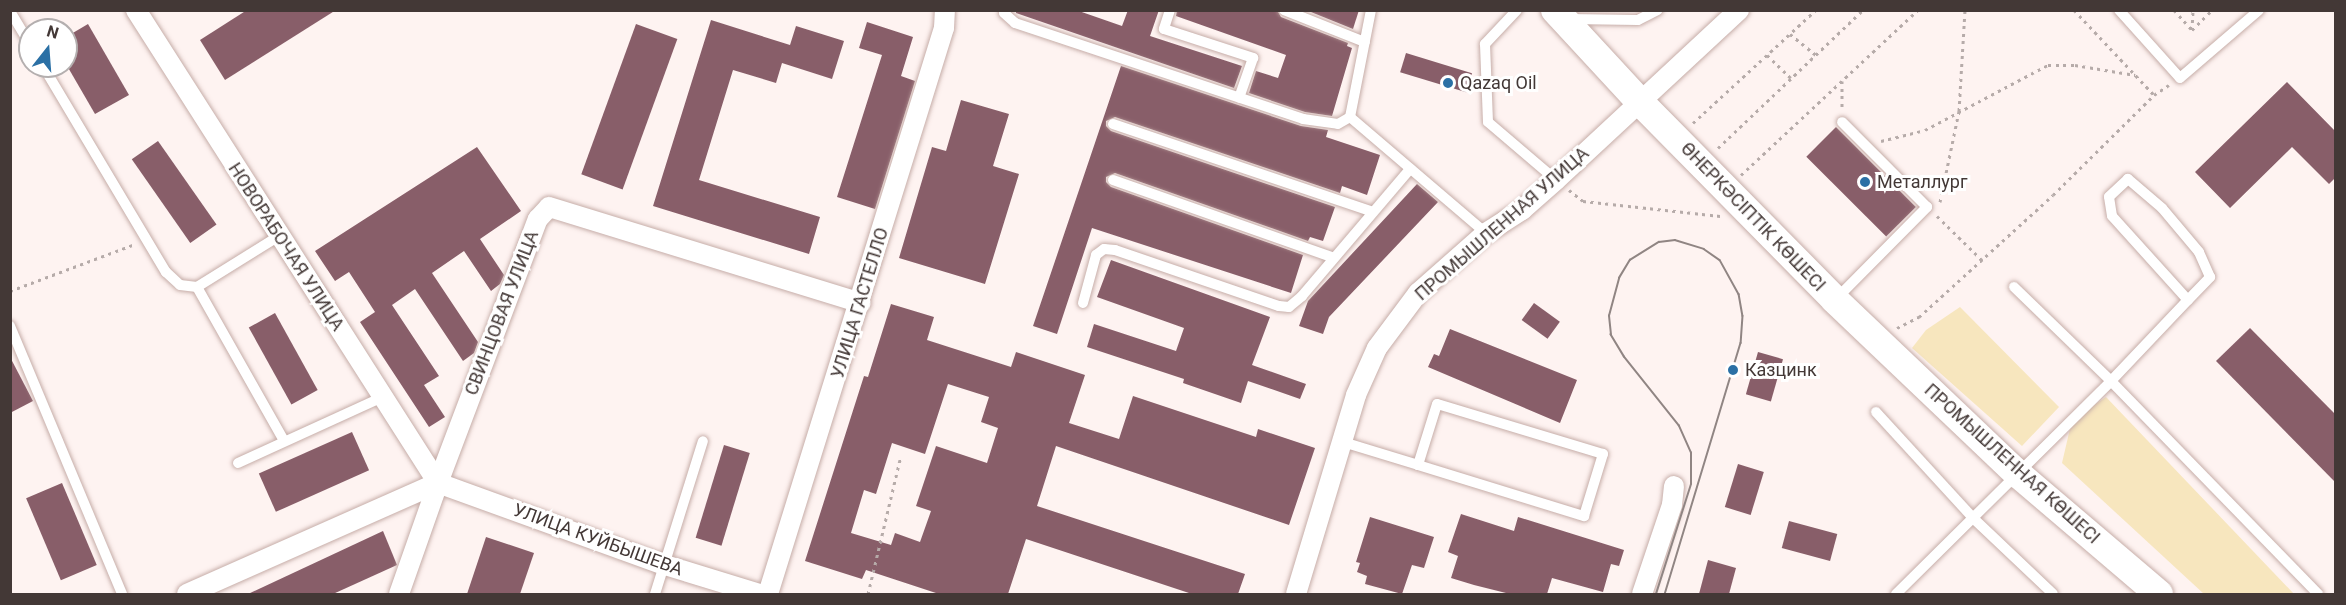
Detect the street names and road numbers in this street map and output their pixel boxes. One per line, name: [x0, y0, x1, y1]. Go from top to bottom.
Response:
street label: ӨНЕРКӘСІПТІК КӨШЕСІ: [1676, 138, 1830, 296]
street label: ПРОМЫШЛЕННАЯ УЛИЦА: [1411, 143, 1593, 305]
street label: НОВОРАБОЧАЯ УЛИЦА: [224, 159, 348, 335]
street label: УЛИЦА ГАСТЕЛЛО: [827, 225, 893, 381]
street label: СВИНЦОВАЯ УЛИЦА: [461, 228, 543, 398]
street label: ПРОМЫШЛЕННАЯ КӨШЕСІ: [1920, 379, 2104, 549]
street label: УЛИЦА КУЙБЫШЕВА: [510, 499, 686, 581]

